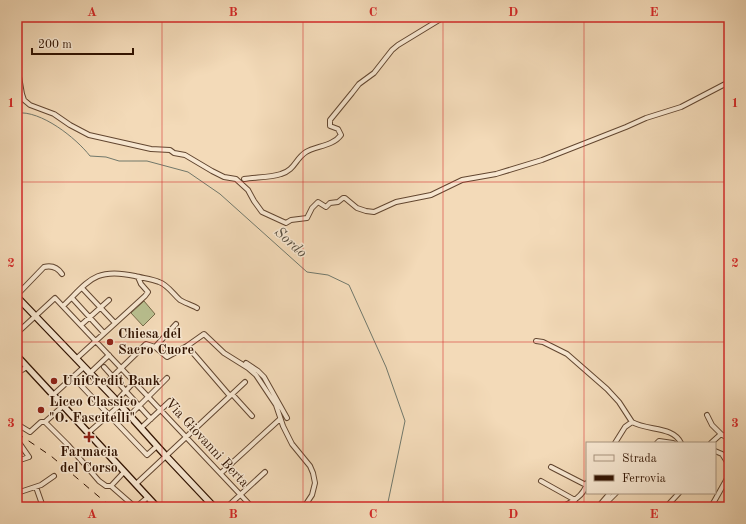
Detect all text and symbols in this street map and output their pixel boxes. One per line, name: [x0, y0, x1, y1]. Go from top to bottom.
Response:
text: A: [87, 6, 97, 19]
text: B: [228, 6, 238, 19]
text: C: [369, 6, 377, 19]
text: D: [508, 6, 518, 19]
text: E: [650, 6, 659, 19]
scale bar: [32, 30, 133, 56]
text: 200 m: [38, 39, 72, 51]
text: 1: [7, 97, 15, 110]
text: 1: [731, 97, 739, 110]
water label: Sordo: [271, 225, 309, 261]
text: 2: [7, 257, 15, 270]
text: 2: [731, 257, 739, 270]
place label: Chiesa del Sacro Cuore: [118, 327, 194, 357]
marker: Chiesa del Sacro Cuore: [105, 337, 115, 347]
place label: UniCredit Bank: [62, 374, 160, 388]
marker: UniCredit Bank: [49, 376, 59, 386]
place label: Liceo Classico "O. Fascitelli": [49, 395, 137, 425]
street label: Via Giovanni Berta: [163, 396, 252, 490]
marker: Liceo Classico "O. Fascitelli": [36, 405, 46, 415]
text: 3: [7, 417, 15, 430]
text: 3: [731, 417, 739, 430]
marker: Farmacia del Corso: [84, 432, 94, 442]
legend: [586, 442, 716, 494]
place label: Farmacia del Corso: [60, 445, 118, 475]
text: Strada: [622, 453, 657, 465]
text: Ferrovia: [622, 473, 666, 485]
text: A: [87, 508, 97, 521]
text: B: [228, 508, 238, 521]
text: C: [369, 508, 377, 521]
text: D: [508, 508, 518, 521]
text: E: [650, 508, 659, 521]

